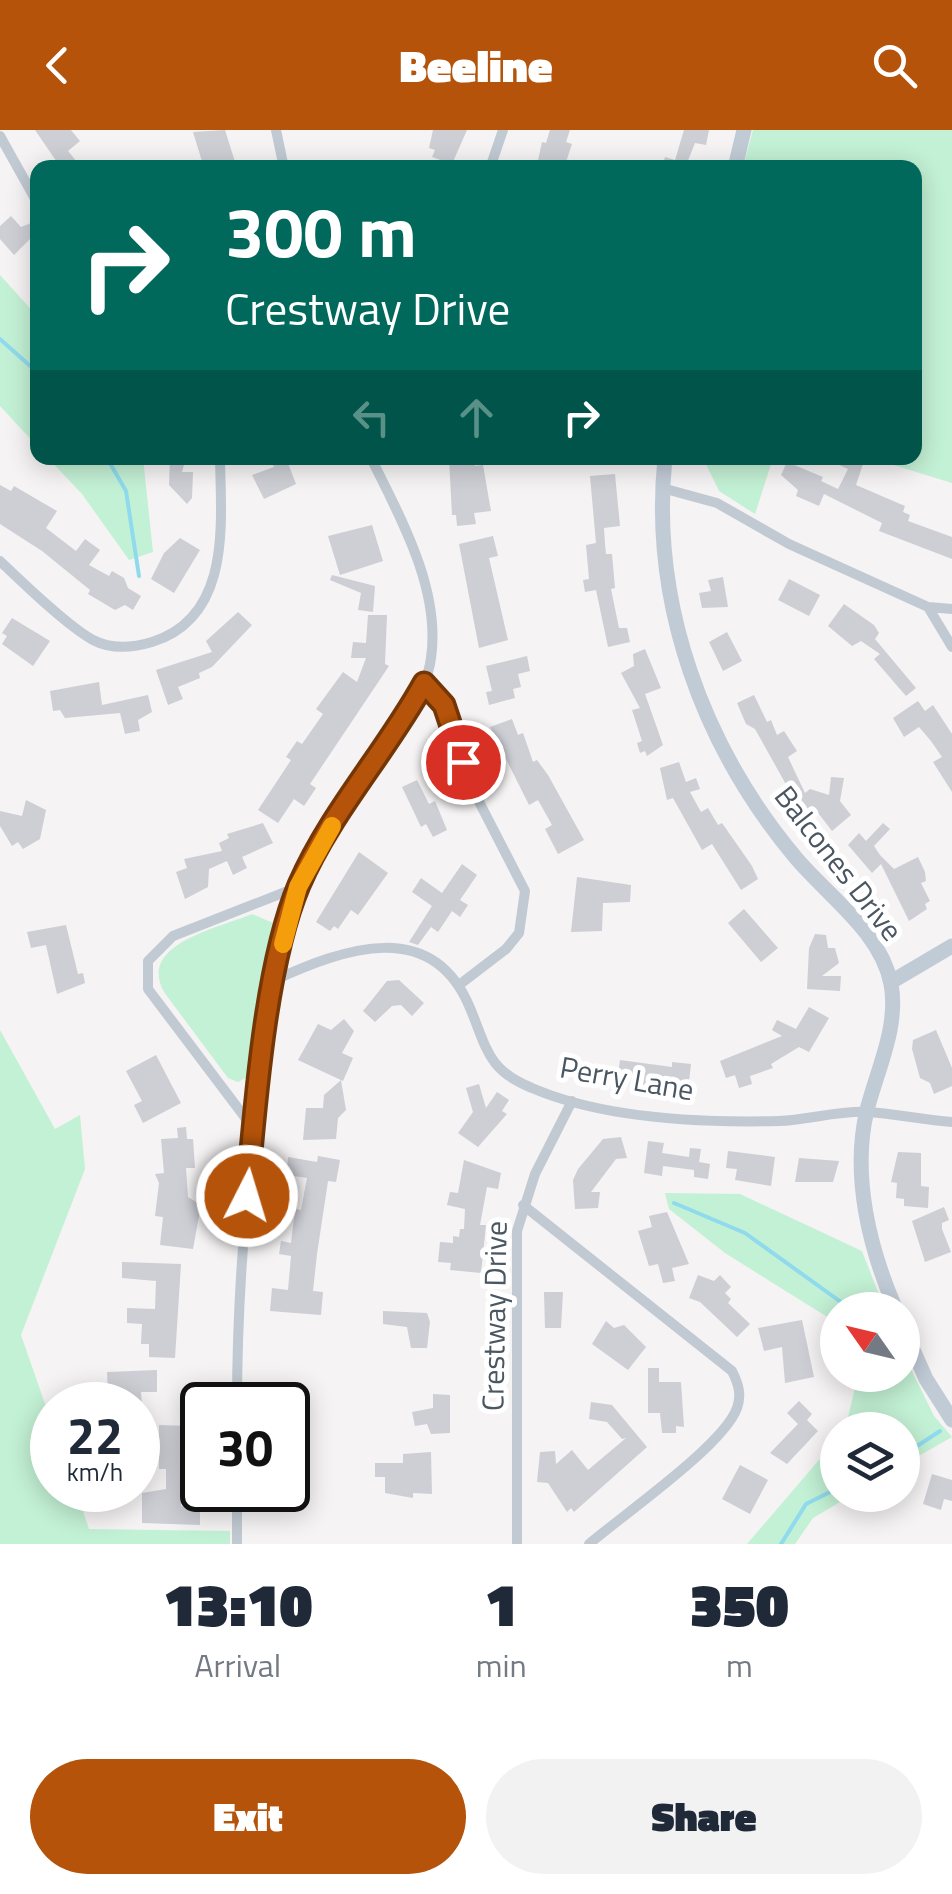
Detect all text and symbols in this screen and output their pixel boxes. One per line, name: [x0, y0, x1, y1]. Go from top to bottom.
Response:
text: Beeline: [399, 31, 553, 99]
icon: back: [30, 38, 85, 93]
icon: search: [867, 38, 922, 93]
text: 300 m: [225, 178, 417, 284]
icon: right: [60, 200, 190, 330]
text: Crestway Drive: [225, 274, 510, 342]
icon: left: [344, 390, 399, 445]
icon: ahead: [449, 390, 504, 445]
icon: right: [554, 390, 609, 445]
pin: [421, 720, 506, 805]
icon: arrive: [436, 735, 491, 790]
street label: Balcones Drive: [763, 775, 915, 951]
street label: Perry Lane: [556, 1044, 698, 1112]
position arrow: [195, 1144, 299, 1248]
street label: Crestway Drive: [469, 1221, 519, 1411]
north arrow: [820, 1292, 920, 1392]
map controls: [820, 1292, 920, 1512]
speed limit sign: 30: [180, 1382, 310, 1512]
text: 22: [67, 1397, 123, 1473]
button: layers: [820, 1412, 920, 1512]
text: km/h: [67, 1453, 123, 1491]
text: 13:10: [163, 1558, 312, 1649]
text: 1: [485, 1558, 518, 1649]
text: 350: [690, 1558, 789, 1649]
text: Arrival: [194, 1641, 281, 1689]
text: min: [476, 1641, 527, 1689]
text: m: [726, 1641, 753, 1689]
button: Exit: [30, 1759, 466, 1874]
button: Share: [486, 1759, 922, 1874]

